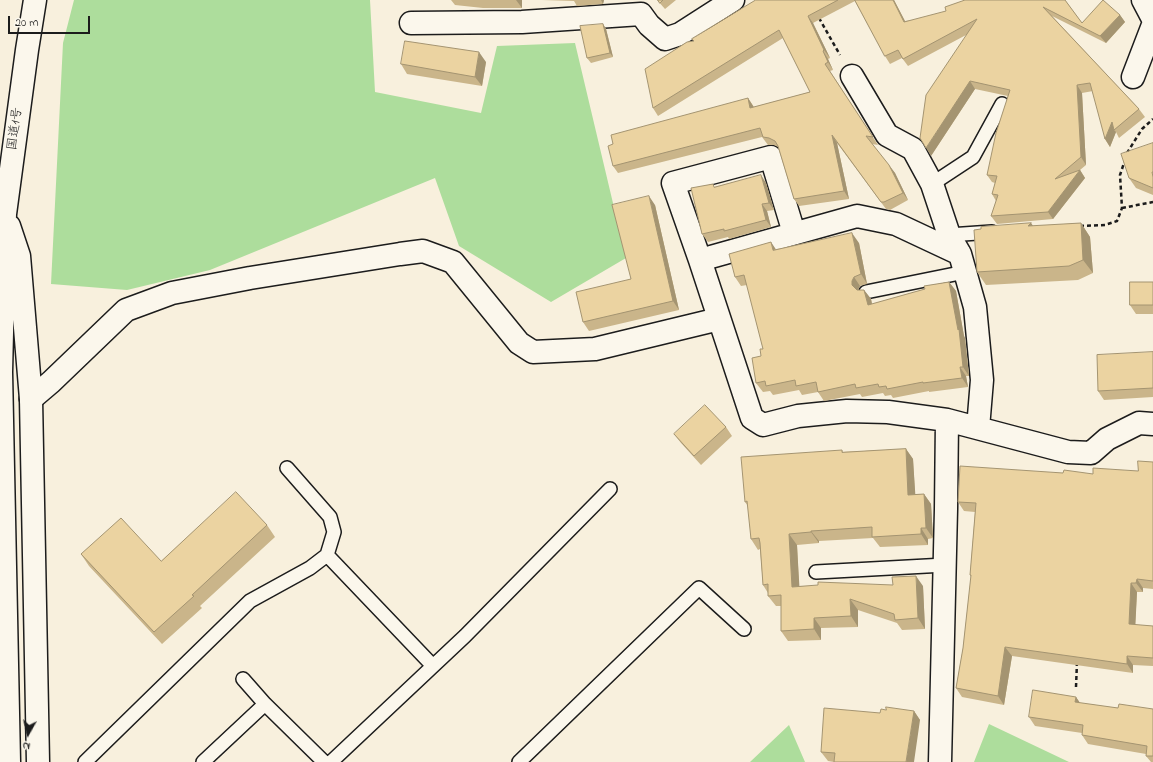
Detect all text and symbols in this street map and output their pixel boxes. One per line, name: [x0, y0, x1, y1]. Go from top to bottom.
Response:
scale bar: [10, 8, 92, 34]
text: 20 m: [15, 14, 38, 32]
street label: 国道1号: [5, 107, 27, 151]
north arrow: [8, 714, 48, 754]
text: N: [22, 737, 31, 754]

